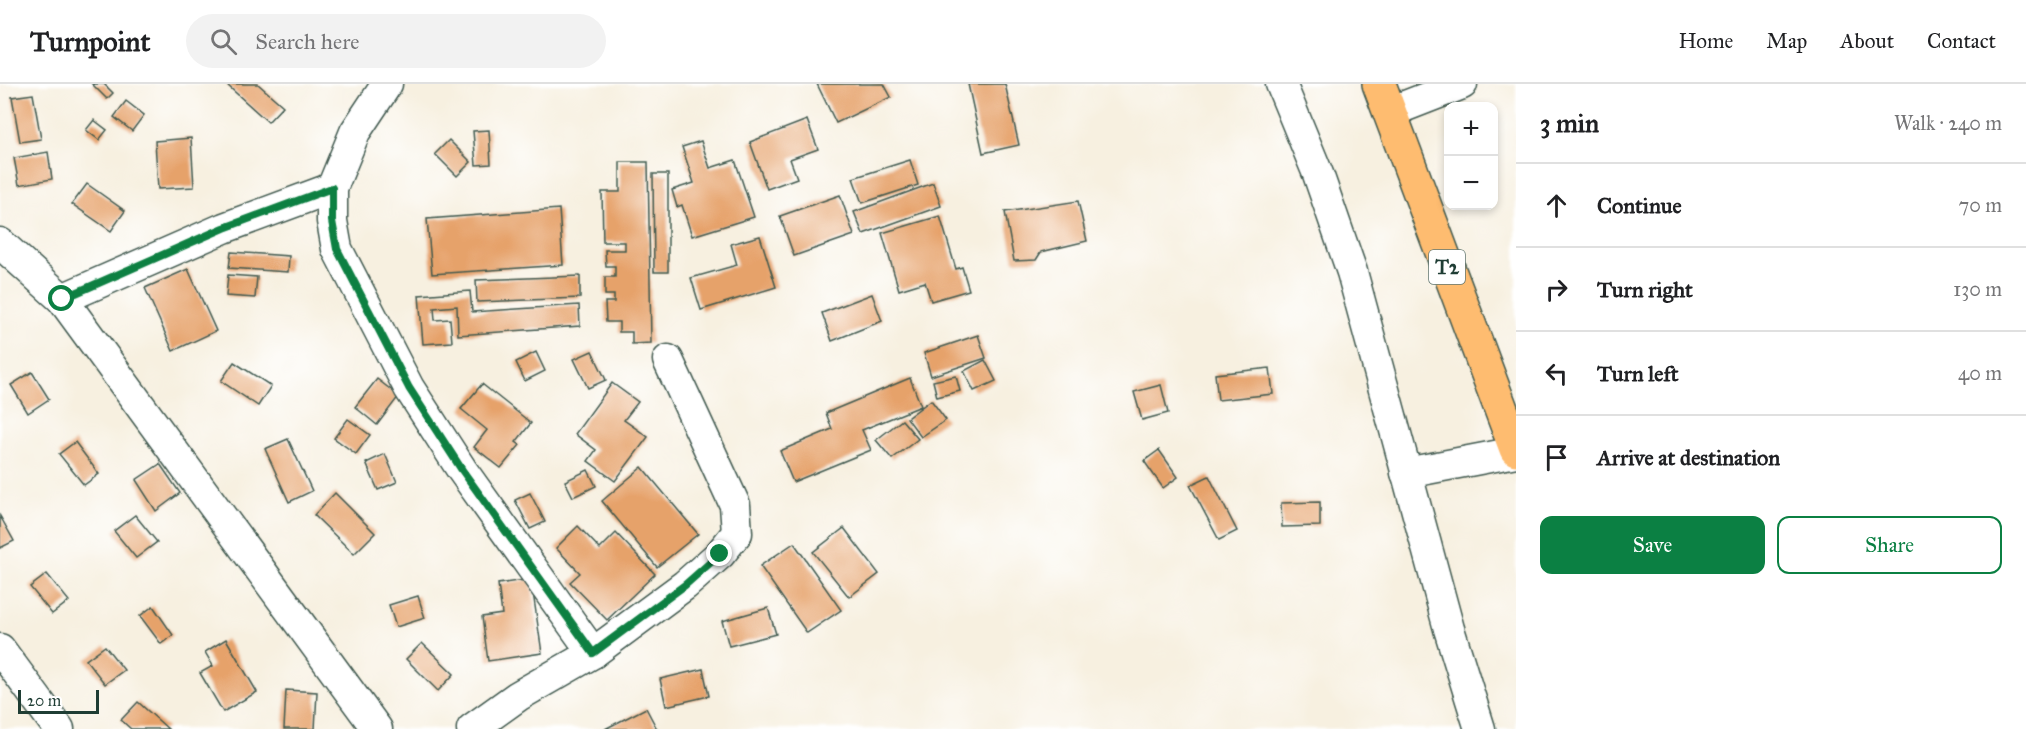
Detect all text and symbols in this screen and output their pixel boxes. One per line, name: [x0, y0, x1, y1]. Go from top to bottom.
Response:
search box: [186, 14, 606, 68]
text: Turnpoint: [30, 24, 150, 59]
icon: search: [207, 25, 240, 58]
text: Search here: [255, 28, 359, 55]
text: Home: [1678, 28, 1733, 54]
text: Map: [1766, 28, 1807, 54]
text: About: [1840, 28, 1894, 54]
text: Contact: [1927, 28, 1996, 54]
map controls: [1444, 102, 1498, 210]
button: +: [1444, 102, 1498, 156]
text: 3 min: [1540, 107, 1599, 139]
text: Walk · 240 m: [1894, 111, 2002, 135]
button: −: [1444, 156, 1498, 210]
icon: ahead: [1540, 189, 1573, 222]
text: Continue: [1597, 192, 1682, 219]
text: 70 m: [1959, 193, 2002, 217]
road number: T2: [1429, 250, 1465, 284]
icon: right: [1540, 273, 1573, 306]
text: Turn right: [1597, 276, 1693, 303]
text: 130 m: [1953, 277, 2002, 301]
route start: [48, 285, 74, 311]
icon: left: [1540, 357, 1573, 390]
text: Turn left: [1597, 360, 1679, 387]
text: 40 m: [1958, 361, 2002, 385]
icon: arrive: [1540, 441, 1573, 474]
text: Arrive at destination: [1597, 444, 1780, 471]
button: Save: [1540, 516, 1765, 574]
button: Share: [1777, 516, 2002, 574]
route end: [706, 540, 732, 566]
scale bar: [18, 687, 99, 714]
text: 20 m: [27, 691, 61, 710]

